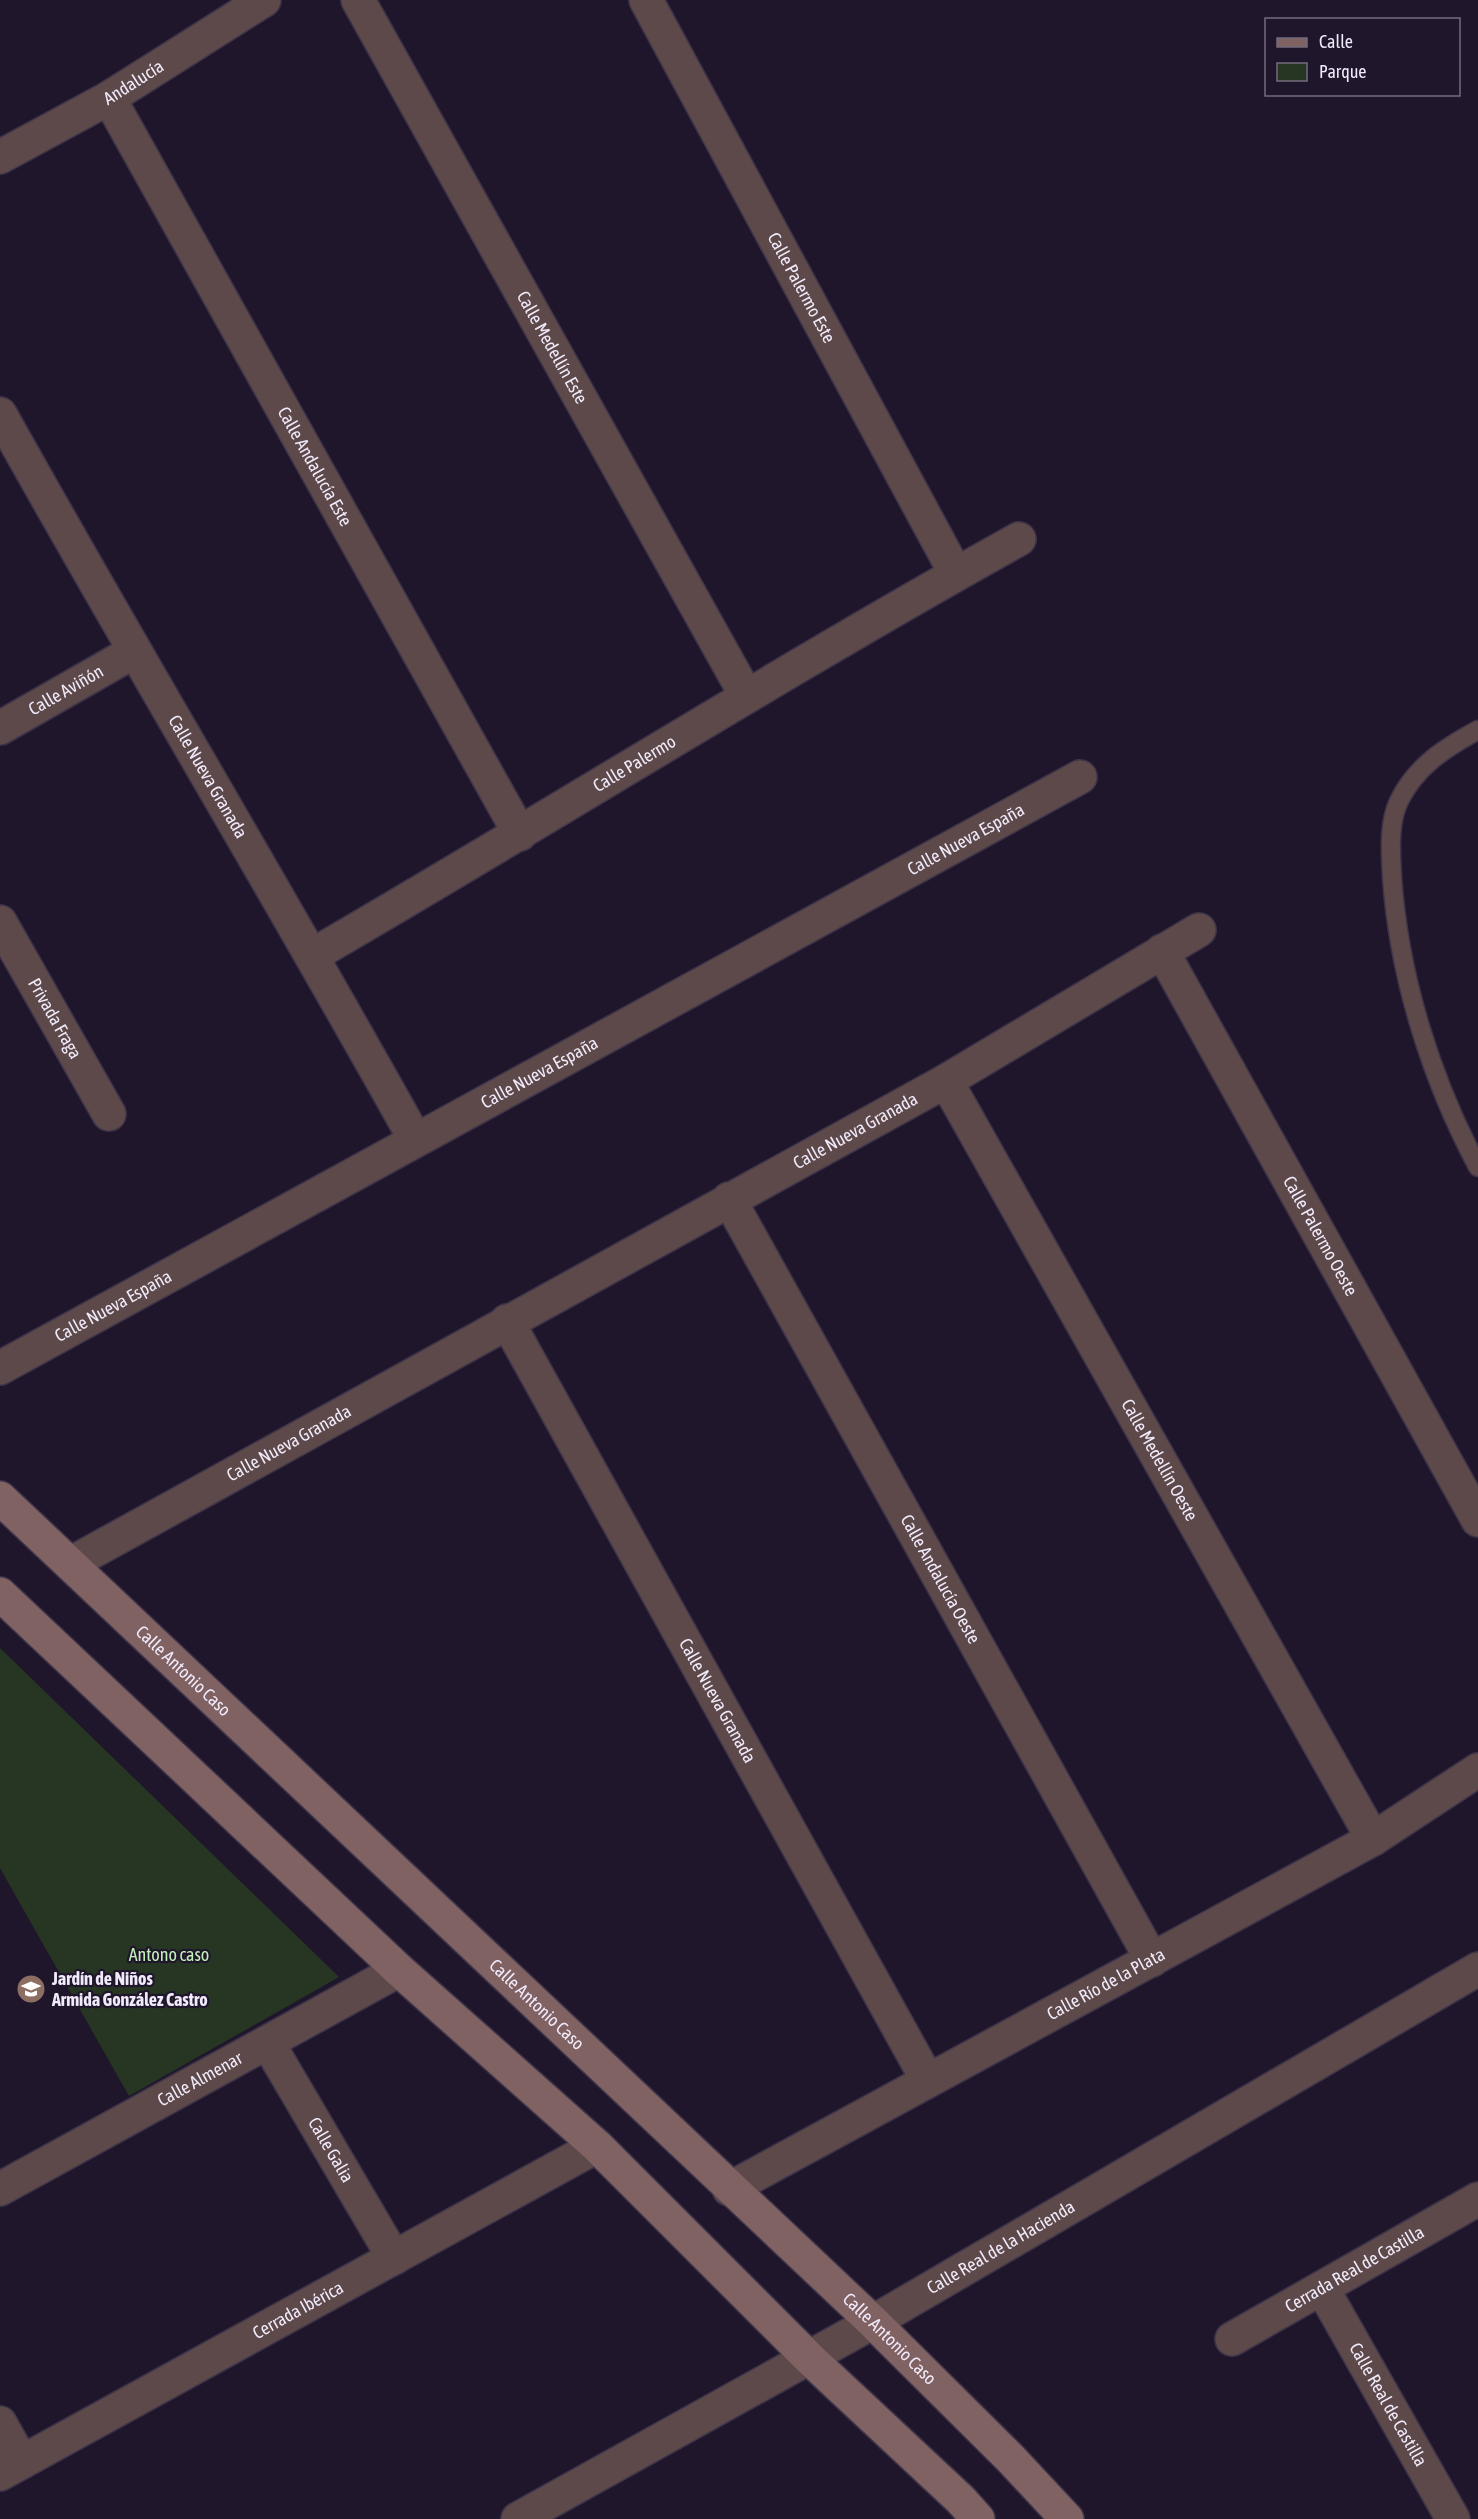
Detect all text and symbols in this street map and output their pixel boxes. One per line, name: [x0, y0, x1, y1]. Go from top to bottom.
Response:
legend: [1265, 18, 1460, 96]
text: Calle: [1319, 31, 1353, 52]
street label: Andalucía: [100, 55, 167, 109]
text: Parque: [1319, 61, 1367, 82]
street label: Calle Palermo Este: [763, 229, 840, 346]
street label: Calle Medellín Este: [513, 287, 592, 407]
street label: Calle Andalucía Este: [274, 403, 357, 530]
street label: Calle Aviñón: [25, 660, 107, 720]
street label: Calle Nueva Granada: [164, 711, 252, 842]
street label: Calle Palermo: [589, 730, 679, 796]
street label: Calle Nueva España: [904, 799, 1028, 879]
street label: Privada Fraga: [24, 974, 86, 1062]
street label: Calle Nueva España: [477, 1032, 601, 1113]
street label: Calle Nueva Granada: [789, 1088, 921, 1173]
street label: Calle Palermo Oeste: [1279, 1172, 1362, 1299]
street label: Calle Nueva España: [51, 1265, 175, 1346]
street label: Calle Medellín Oeste: [1117, 1395, 1203, 1524]
street label: Calle Nueva Granada: [223, 1400, 355, 1486]
street label: Calle Andalucía Oeste: [897, 1511, 985, 1647]
street label: Calle Antonio Caso: [132, 1621, 235, 1720]
street label: Calle Nueva Granada: [675, 1635, 761, 1766]
street label: Calle Río de la Plata: [1043, 1943, 1168, 2024]
park label: Antono caso: [129, 1944, 209, 1965]
street label: Calle Antonio Caso: [485, 1954, 589, 2054]
place label: Jardín de Niños Armida González Castro: [51, 1968, 208, 2010]
school or university icon: Jardín de Niños Armida González Castro: [15, 1973, 47, 2005]
street label: Calle Almenar: [154, 2047, 246, 2111]
street label: Calle Galia: [304, 2113, 358, 2186]
street label: Calle Real de la Hacienda: [923, 2196, 1078, 2298]
street label: Cerrada Real de Castilla: [1281, 2221, 1427, 2317]
street label: Cerrada Ibérica: [249, 2277, 347, 2343]
street label: Calle Antonio Caso: [839, 2288, 941, 2389]
street label: Calle Real de Castilla: [1345, 2339, 1432, 2470]

